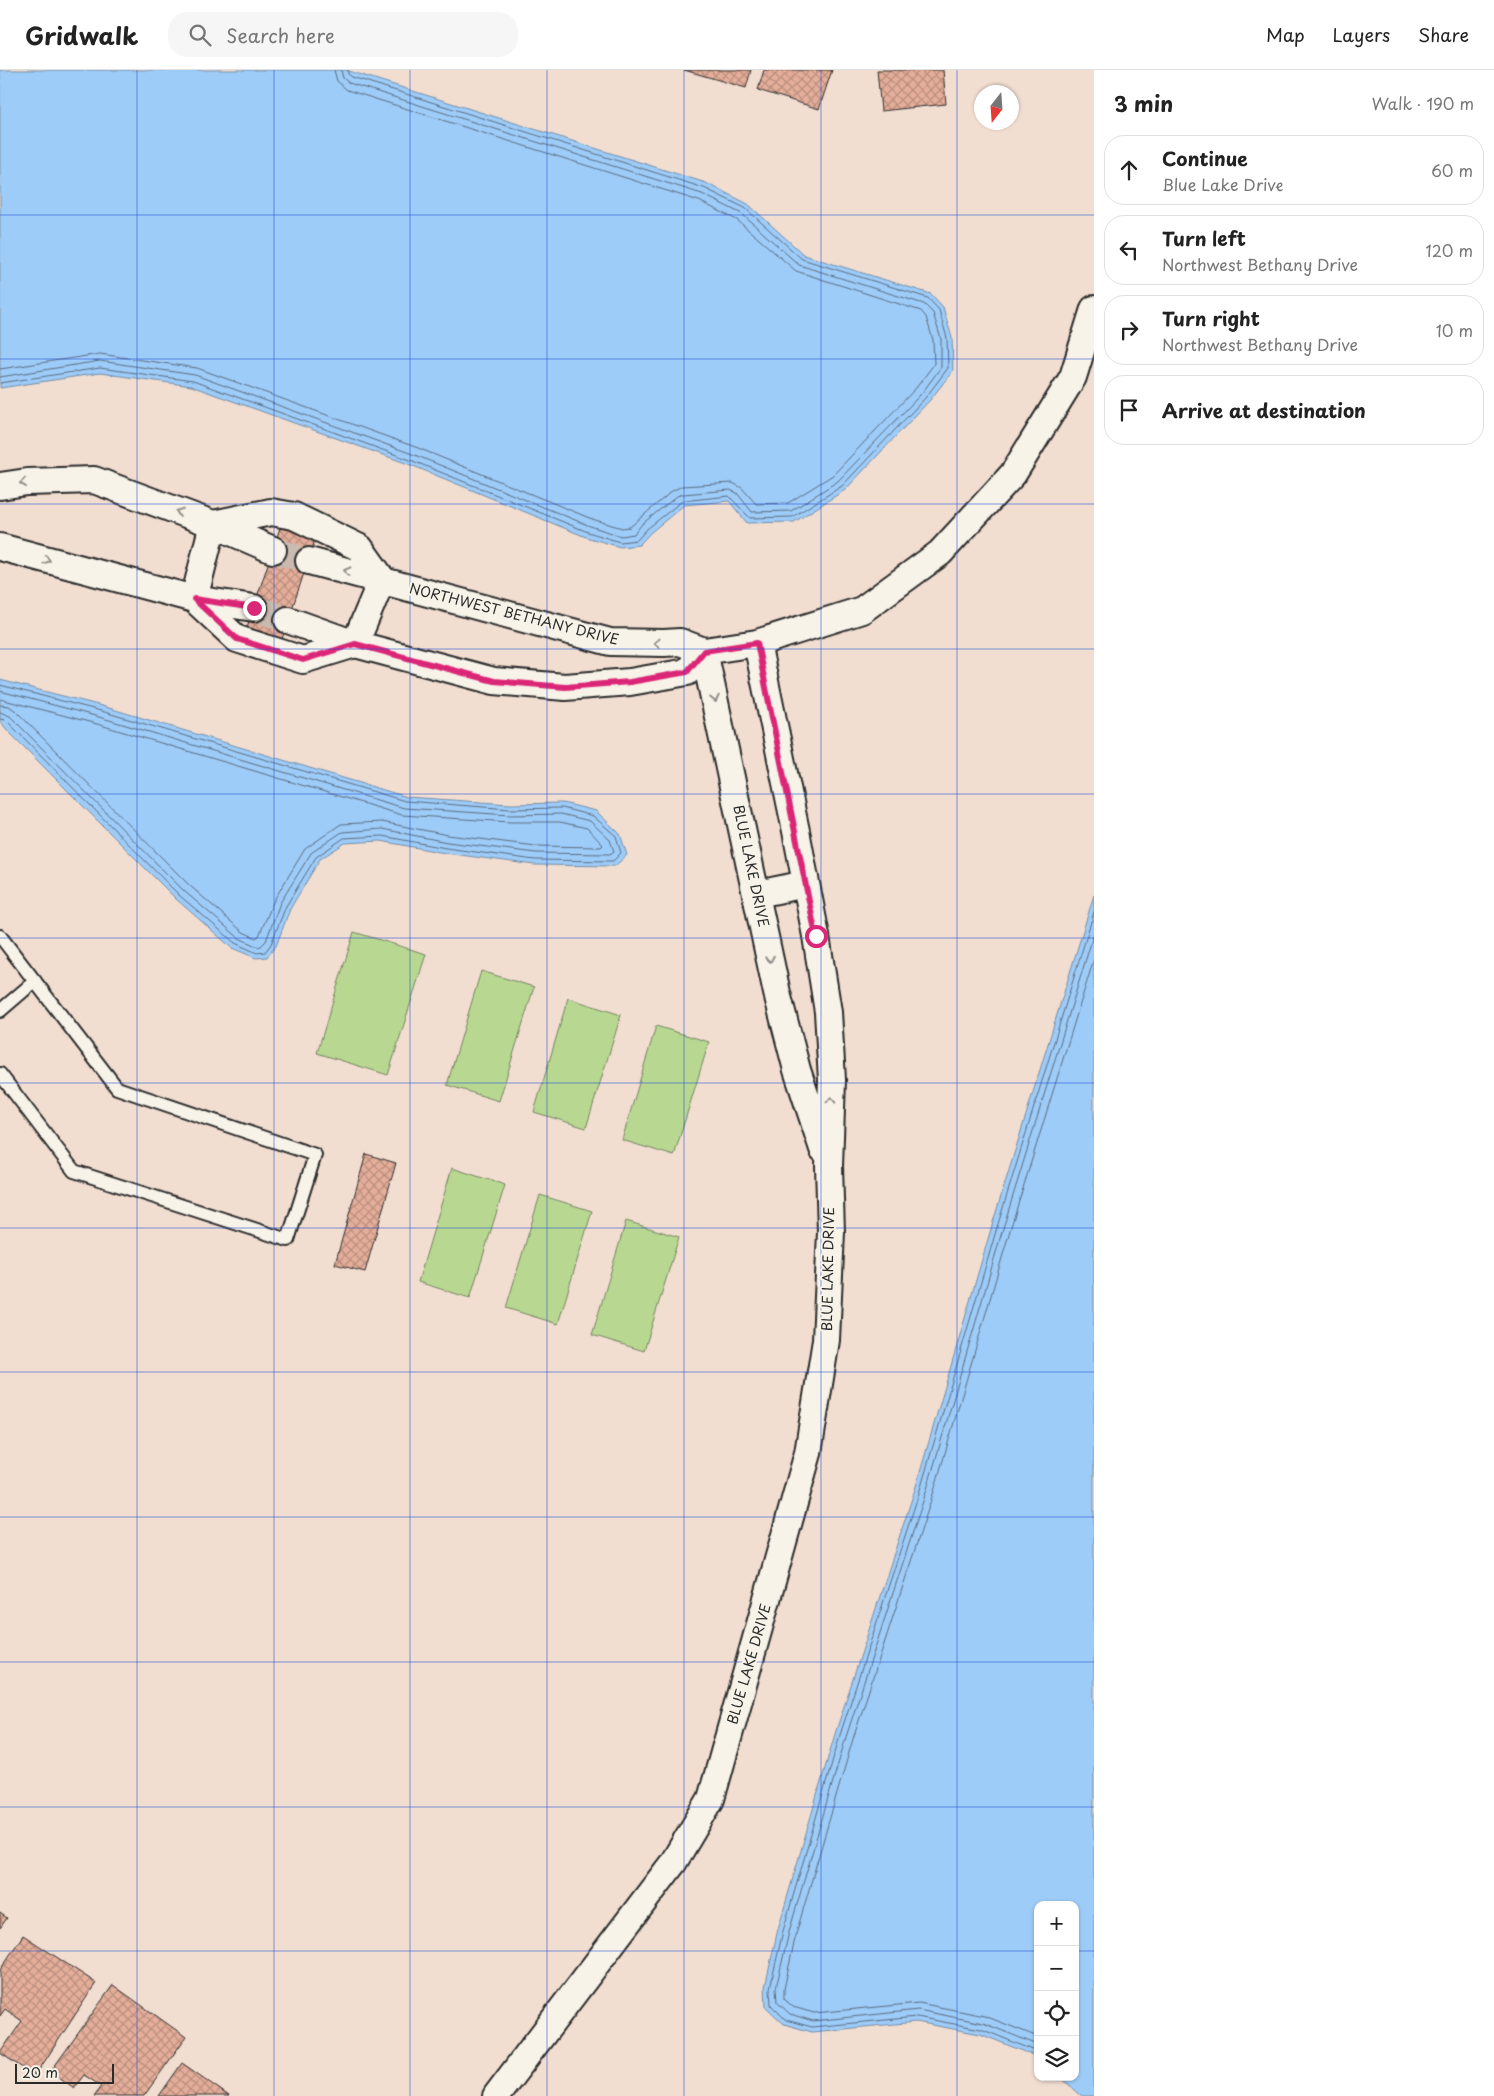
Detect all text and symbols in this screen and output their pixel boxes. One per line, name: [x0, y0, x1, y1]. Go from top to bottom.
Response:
search box: [168, 12, 518, 57]
text: Gridwalk: [25, 17, 138, 53]
icon: search: [186, 21, 214, 49]
text: Search here: [226, 21, 335, 49]
text: Map: [1266, 21, 1305, 48]
text: Layers: [1333, 21, 1390, 48]
text: Share: [1418, 21, 1469, 48]
north arrow: [974, 85, 1019, 130]
text: 3 min: [1114, 87, 1173, 119]
text: Walk · 190 m: [1372, 91, 1474, 115]
text: Continue: [1162, 144, 1248, 172]
icon: ahead: [1115, 156, 1143, 184]
text: 60 m: [1431, 158, 1473, 182]
text: Blue Lake Drive: [1162, 172, 1283, 196]
text: Turn left: [1162, 224, 1246, 252]
icon: left: [1115, 236, 1143, 264]
text: 120 m: [1426, 238, 1473, 262]
text: Northwest Bethany Drive: [1162, 252, 1358, 276]
text: Turn right: [1162, 304, 1260, 332]
icon: right: [1115, 316, 1143, 344]
text: 10 m: [1436, 318, 1473, 342]
text: Northwest Bethany Drive: [1162, 332, 1358, 356]
icon: arrive: [1115, 396, 1143, 424]
text: Arrive at destination: [1162, 396, 1366, 424]
one-way arrow: [18, 477, 26, 488]
one-way arrow: [175, 508, 184, 518]
one-way arrow: [43, 554, 52, 565]
one-way arrow: [342, 566, 351, 577]
street label: NORTHWEST BETHANY DRIVE: [407, 577, 621, 650]
route end: [243, 597, 266, 620]
one-way arrow: [653, 638, 661, 648]
one-way arrow: [709, 694, 720, 703]
street label: BLUE LAKE DRIVE: [728, 803, 775, 929]
route start: [805, 925, 828, 948]
one-way arrow: [765, 955, 775, 964]
one-way arrow: [826, 1096, 836, 1104]
street label: BLUE LAKE DRIVE: [816, 1206, 839, 1331]
street label: BLUE LAKE DRIVE: [721, 1601, 776, 1727]
map controls: [1034, 1901, 1079, 2081]
button: +: [1034, 1901, 1079, 1946]
button: −: [1034, 1946, 1079, 1991]
button: locate: [1034, 1991, 1079, 2036]
button: layers: [1034, 2036, 1079, 2081]
scale bar: [15, 2061, 114, 2084]
text: 20 m: [22, 2062, 58, 2083]

